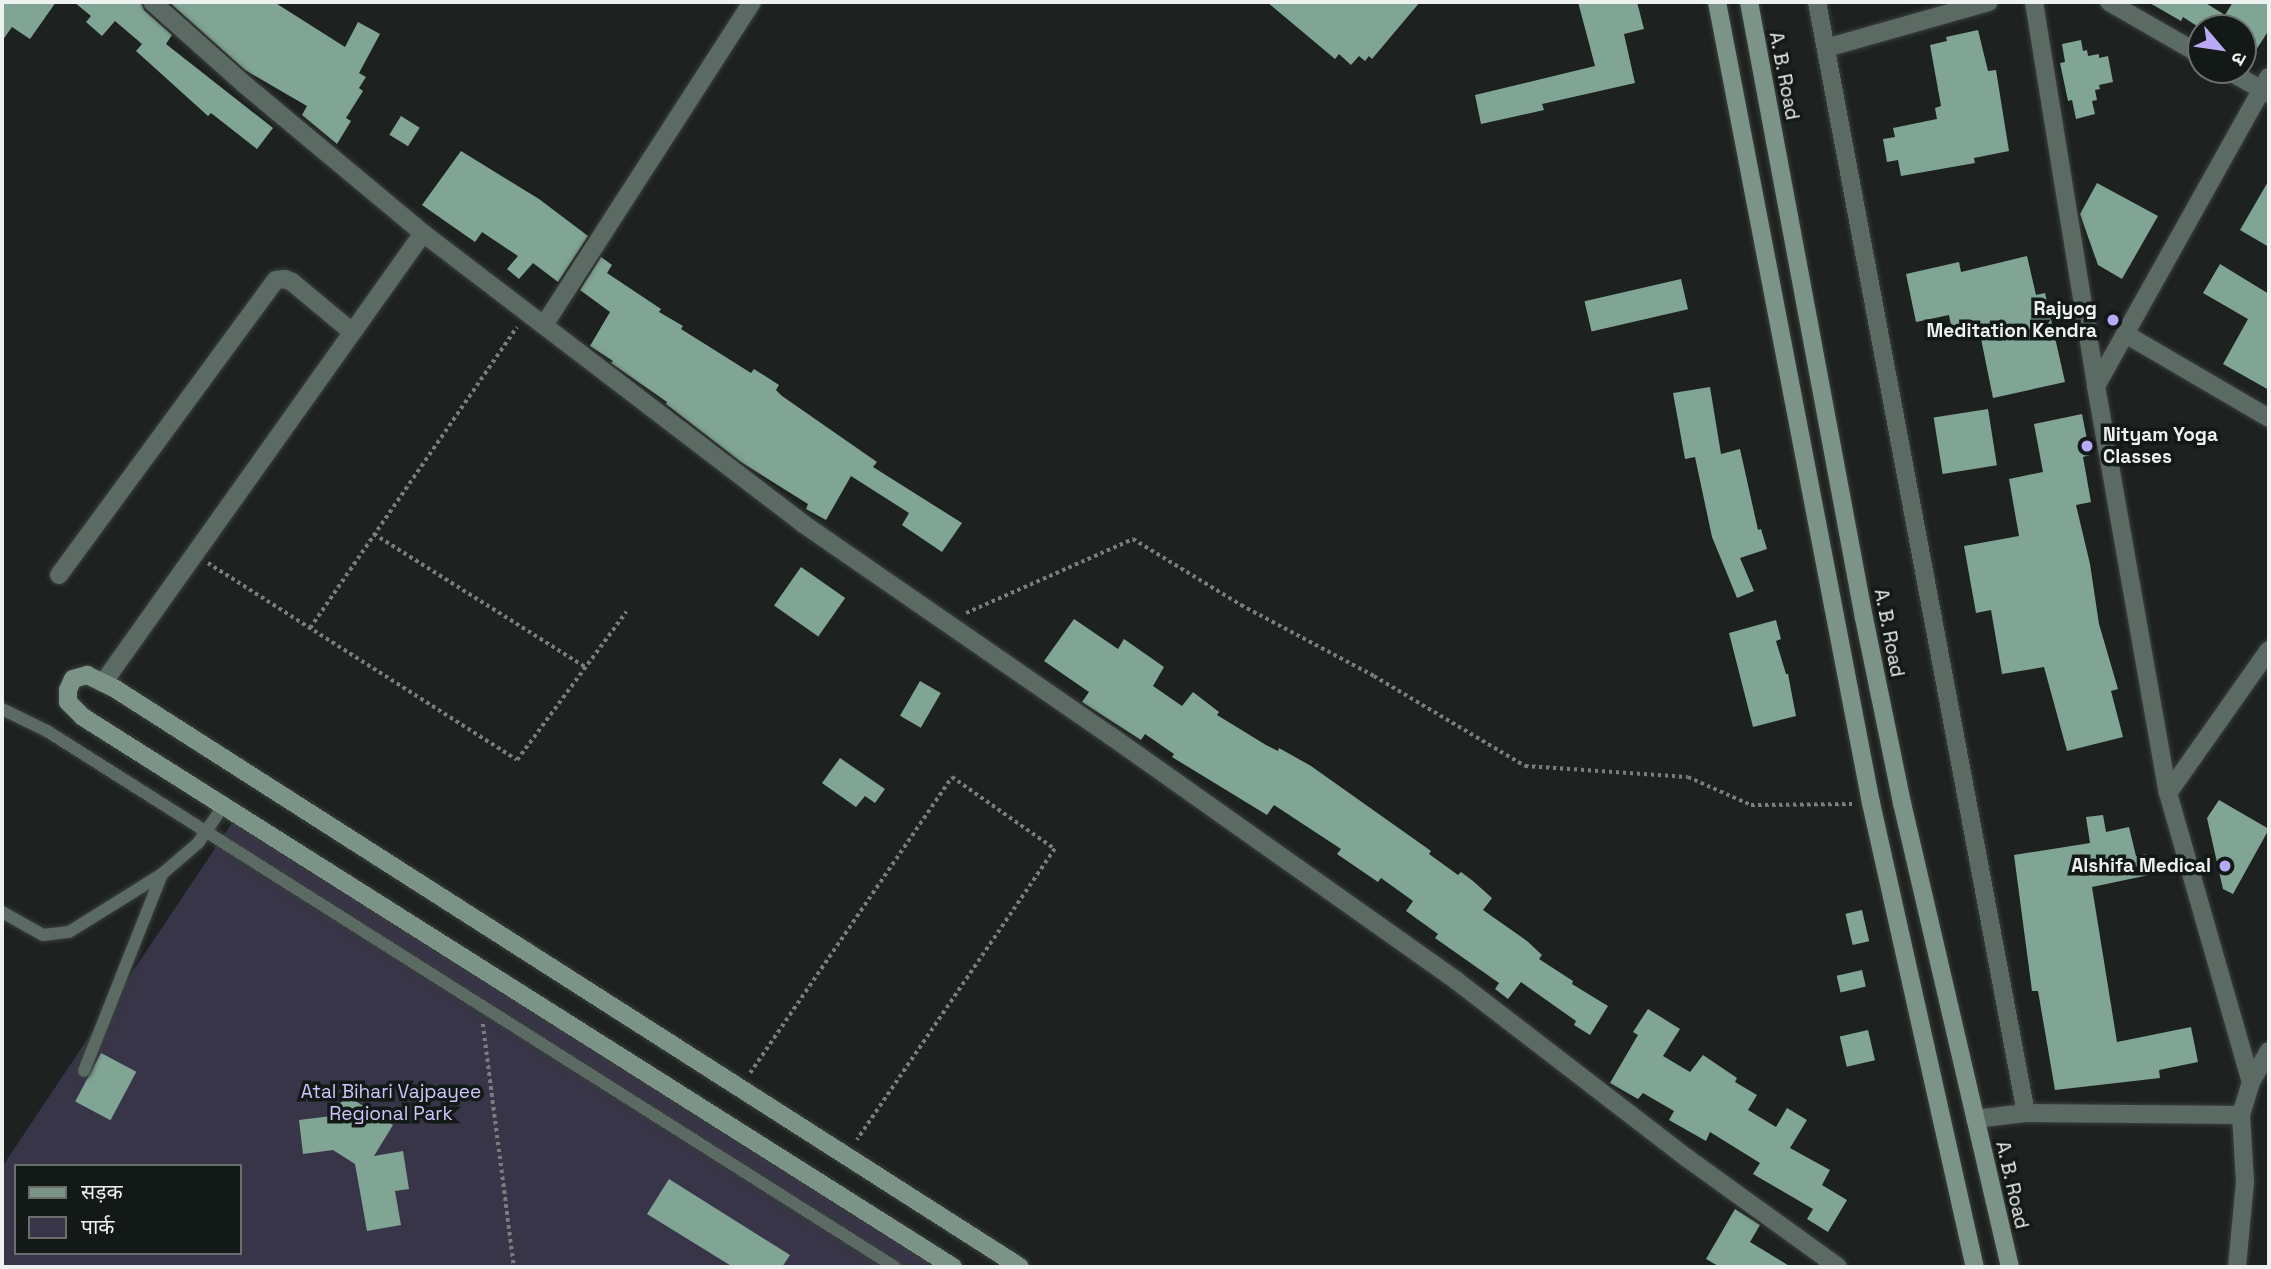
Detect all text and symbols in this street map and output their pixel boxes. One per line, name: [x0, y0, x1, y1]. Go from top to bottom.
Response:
north arrow: [2187, 14, 2257, 84]
street label: A. B. Road: [1764, 29, 1804, 123]
text: उ: [2225, 48, 2253, 69]
place label: Rajyog Meditation Kendra: [1927, 298, 2097, 342]
marker: Rajyog Meditation Kendra: [2103, 310, 2123, 330]
place label: Nityam Yoga Classes: [2103, 424, 2218, 468]
marker: Nityam Yoga Classes: [2077, 436, 2097, 456]
street label: A. B. Road: [1869, 586, 1909, 680]
place label: Alshifa Medical: [2071, 855, 2211, 877]
marker: Alshifa Medical: [2217, 858, 2233, 874]
park label: Atal Bihari Vajpayee Regional Park: [301, 1081, 481, 1125]
street label: A. B. Road: [1991, 1138, 2033, 1232]
legend: [14, 1164, 242, 1255]
text: सड़क: [81, 1178, 123, 1205]
text: पार्क: [81, 1213, 115, 1240]

